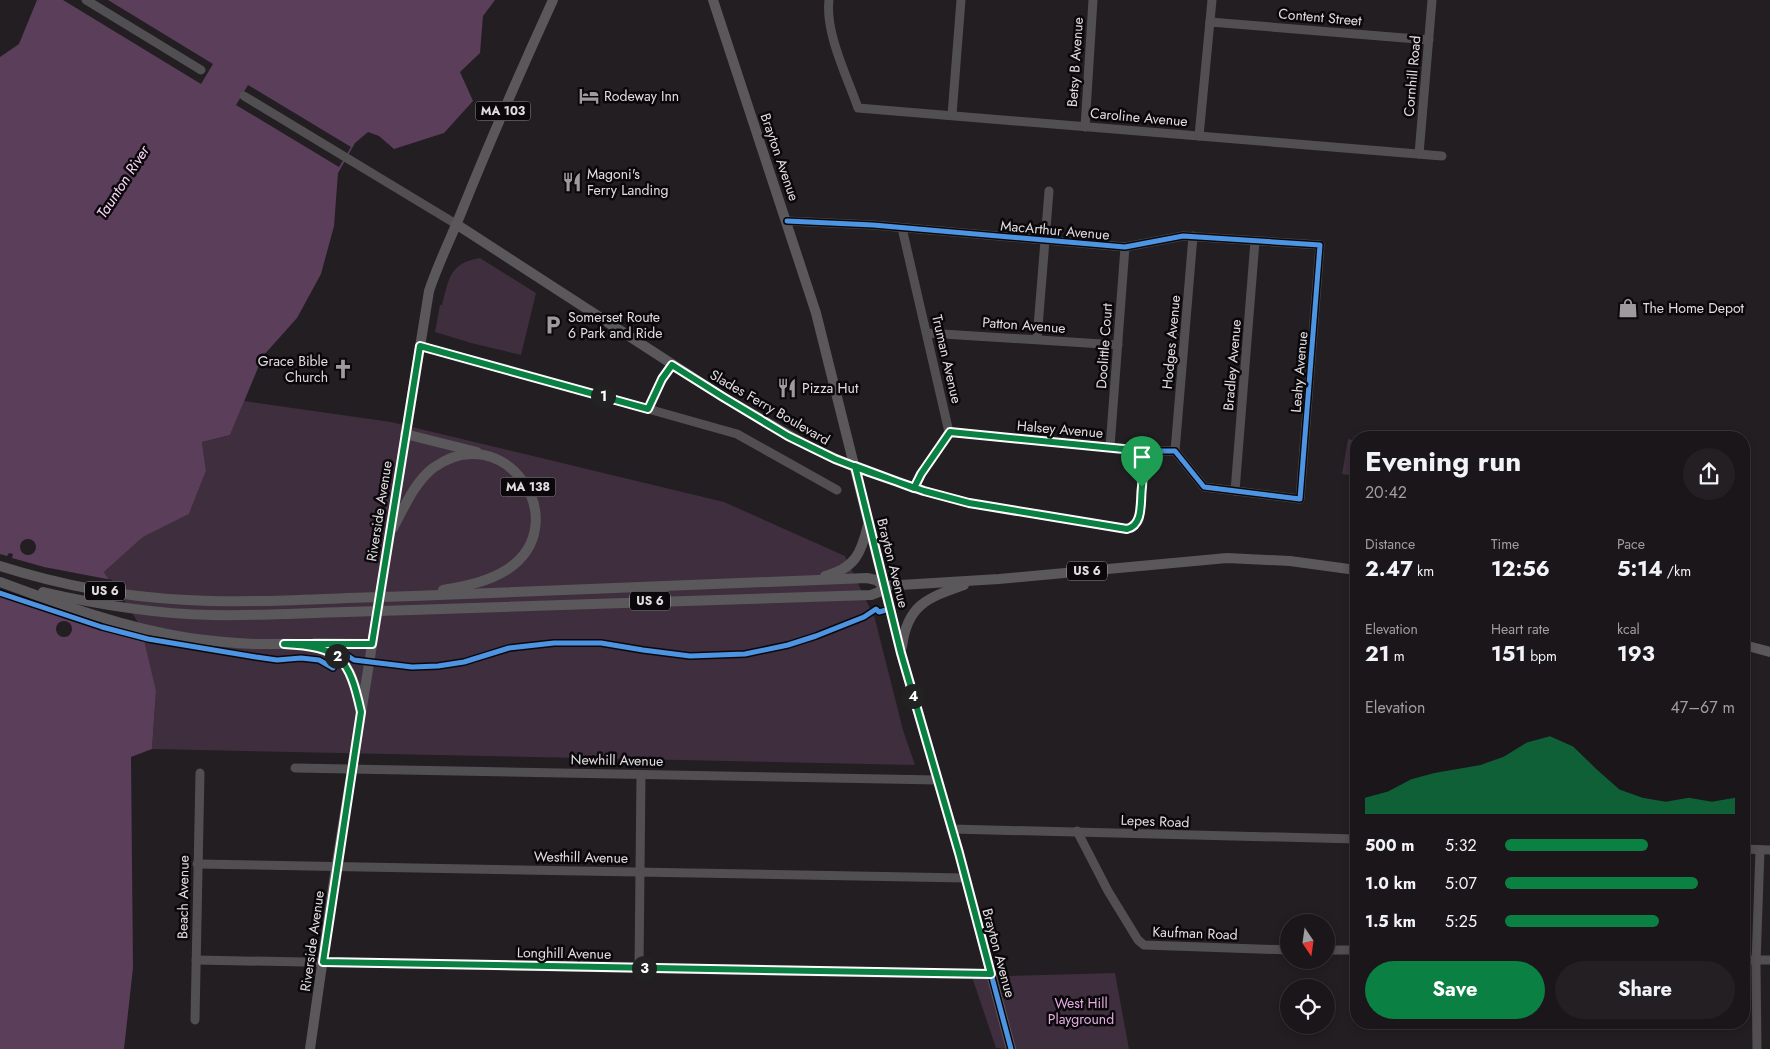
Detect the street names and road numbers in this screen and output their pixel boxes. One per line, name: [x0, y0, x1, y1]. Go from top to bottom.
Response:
street label: Content Street: [1278, 3, 1363, 31]
street label: Betsy B Avenue: [1062, 16, 1088, 108]
street label: Cornhill Road: [1398, 35, 1426, 117]
road number: MA 103: [476, 102, 530, 120]
street label: Caroline Avenue: [1089, 103, 1189, 131]
street label: Brayton Avenue: [756, 110, 804, 204]
street label: MacArthur Avenue: [1000, 215, 1110, 245]
street label: Hodges Avenue: [1157, 294, 1185, 390]
street label: Doolittle Court: [1091, 302, 1117, 389]
street label: Patton Avenue: [982, 312, 1066, 338]
street label: Truman Avenue: [927, 313, 967, 405]
street label: Bradley Avenue: [1218, 319, 1246, 411]
street label: Leahy Avenue: [1285, 331, 1313, 413]
street label: Slades Ferry Boulevard: [706, 364, 834, 450]
street label: Halsey Avenue: [1016, 415, 1104, 443]
street label: Riverside Avenue: [361, 459, 397, 563]
road number: MA 138: [500, 478, 556, 497]
street label: Brayton Avenue: [872, 516, 914, 610]
road number: US 6: [1067, 562, 1107, 580]
road number: US 6: [85, 582, 125, 600]
road number: US 6: [630, 592, 670, 610]
street label: Newhill Avenue: [571, 749, 663, 771]
street label: Lepes Road: [1120, 810, 1190, 832]
street label: Westhill Avenue: [534, 846, 628, 868]
street label: Beach Avenue: [172, 855, 194, 939]
street label: Riverside Avenue: [295, 889, 329, 993]
street label: Brayton Avenue: [977, 906, 1021, 1000]
street label: Kaufman Road: [1152, 922, 1238, 944]
street label: Longhill Avenue: [517, 942, 611, 964]

